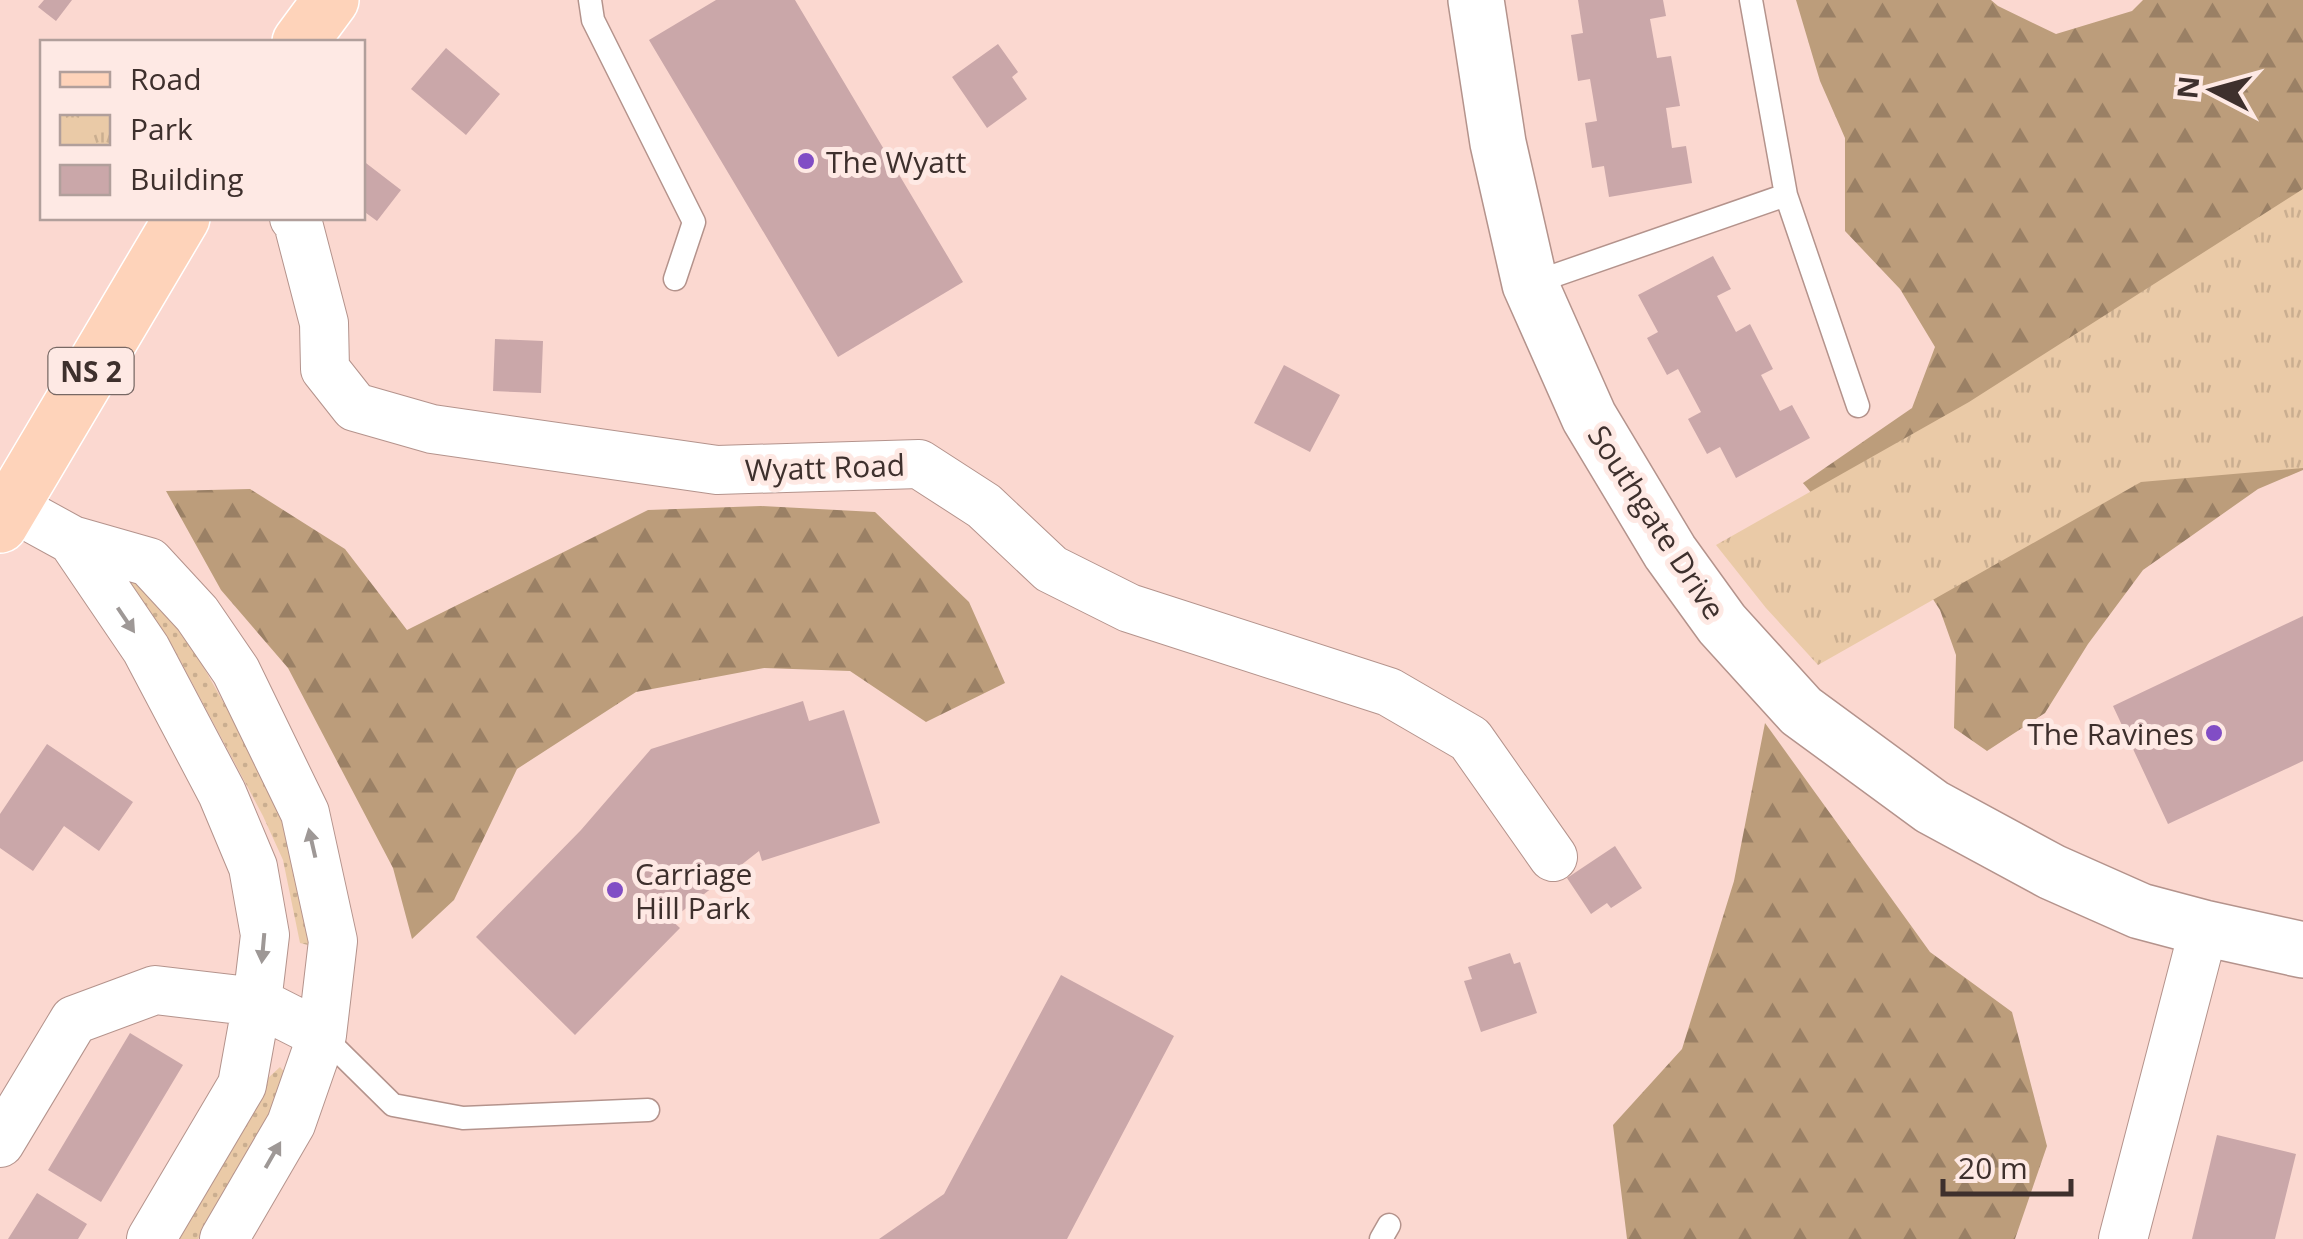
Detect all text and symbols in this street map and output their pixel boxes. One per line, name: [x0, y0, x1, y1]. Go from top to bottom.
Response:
legend: [40, 40, 365, 220]
north arrow: [2163, 40, 2263, 140]
text: Road: [130, 58, 202, 99]
text: N: [2167, 74, 2207, 101]
text: Park: [130, 108, 193, 149]
place label: The Wyatt: [826, 141, 966, 182]
marker: The Wyatt: [795, 150, 817, 172]
text: Building: [130, 158, 244, 199]
road number: NS 2: [48, 348, 134, 394]
street label: Southgate Drive: [1579, 417, 1735, 627]
street label: Wyatt Road: [744, 444, 906, 490]
one-way arrow: [117, 607, 135, 634]
place label: The Ravines: [2027, 713, 2194, 754]
marker: The Ravines: [2203, 722, 2225, 744]
one-way arrow: [303, 827, 319, 858]
place label: Carriage Hill Park: [635, 853, 752, 928]
marker: Carriage Hill Park: [604, 879, 626, 901]
one-way arrow: [254, 933, 270, 965]
scale bar: [1943, 1134, 2070, 1196]
one-way arrow: [264, 1141, 281, 1169]
text: 20 m: [1958, 1147, 2028, 1188]

